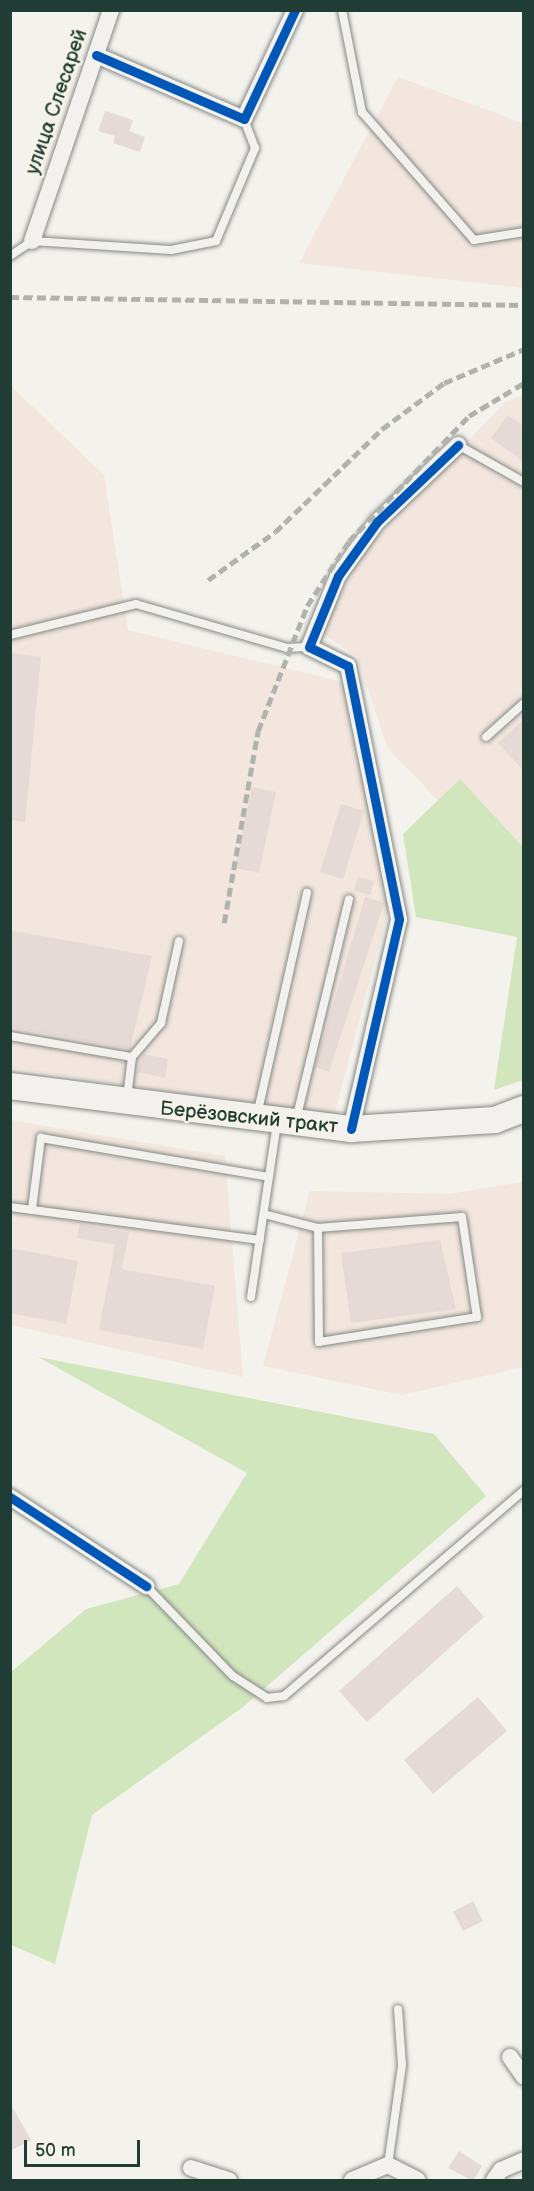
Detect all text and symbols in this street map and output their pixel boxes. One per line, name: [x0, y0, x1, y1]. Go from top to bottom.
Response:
street label: улица Слесарей: [21, 26, 93, 178]
street label: Берёзовский тракт: [159, 1097, 339, 1139]
scale bar: [27, 2128, 142, 2166]
text: 50 m: [35, 2140, 76, 2161]

